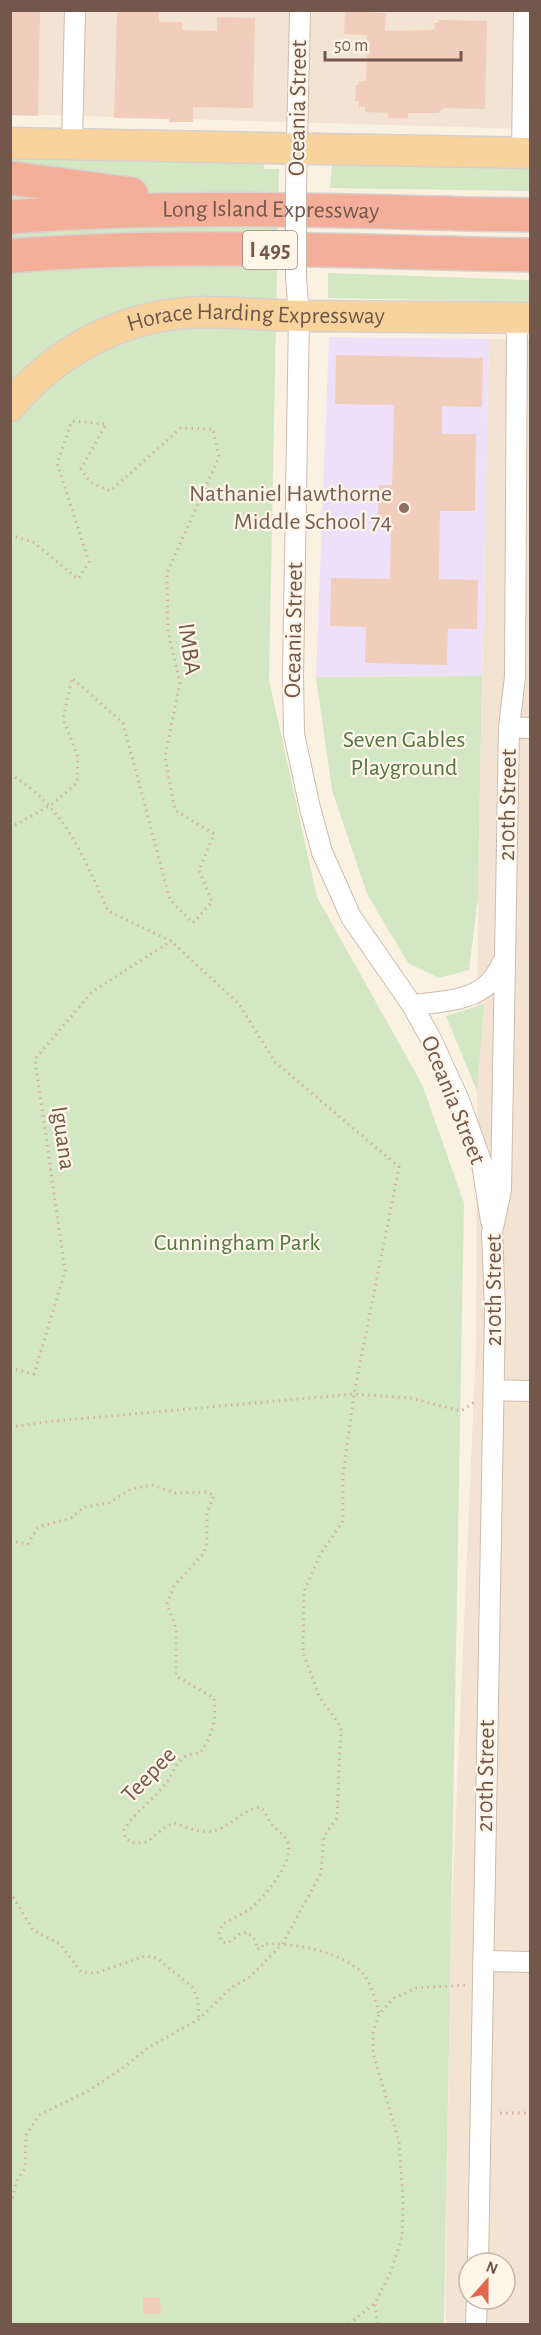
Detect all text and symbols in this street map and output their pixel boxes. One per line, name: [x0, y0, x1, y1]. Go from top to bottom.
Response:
scale bar: [325, 24, 462, 62]
text: 50 m: [334, 37, 368, 55]
street label: Oceania Street: [285, 39, 311, 176]
street label: Long Island Expressway: [162, 197, 380, 224]
road number: I 495: [243, 231, 297, 269]
street label: Horace Harding Expressway: [124, 300, 385, 336]
place label: Nathaniel Hawthorne Middle School 74: [189, 482, 392, 534]
marker: Nathaniel Hawthorne Middle School 74: [397, 501, 411, 515]
street label: Oceania Street: [281, 561, 307, 698]
street label: IMBA: [173, 622, 205, 677]
park label: Seven Gables Playground: [343, 728, 465, 780]
street label: 210th Street: [495, 748, 521, 861]
street label: Oceania Street: [416, 1032, 490, 1168]
street label: Iguana: [47, 1105, 79, 1171]
park label: Cunningham Park: [154, 1231, 320, 1255]
street label: 210th Street: [482, 1233, 506, 1346]
street label: 210th Street: [473, 1719, 499, 1832]
street label: Teepee: [117, 1743, 181, 1807]
north arrow: [457, 2251, 517, 2311]
text: N: [484, 2258, 500, 2277]

